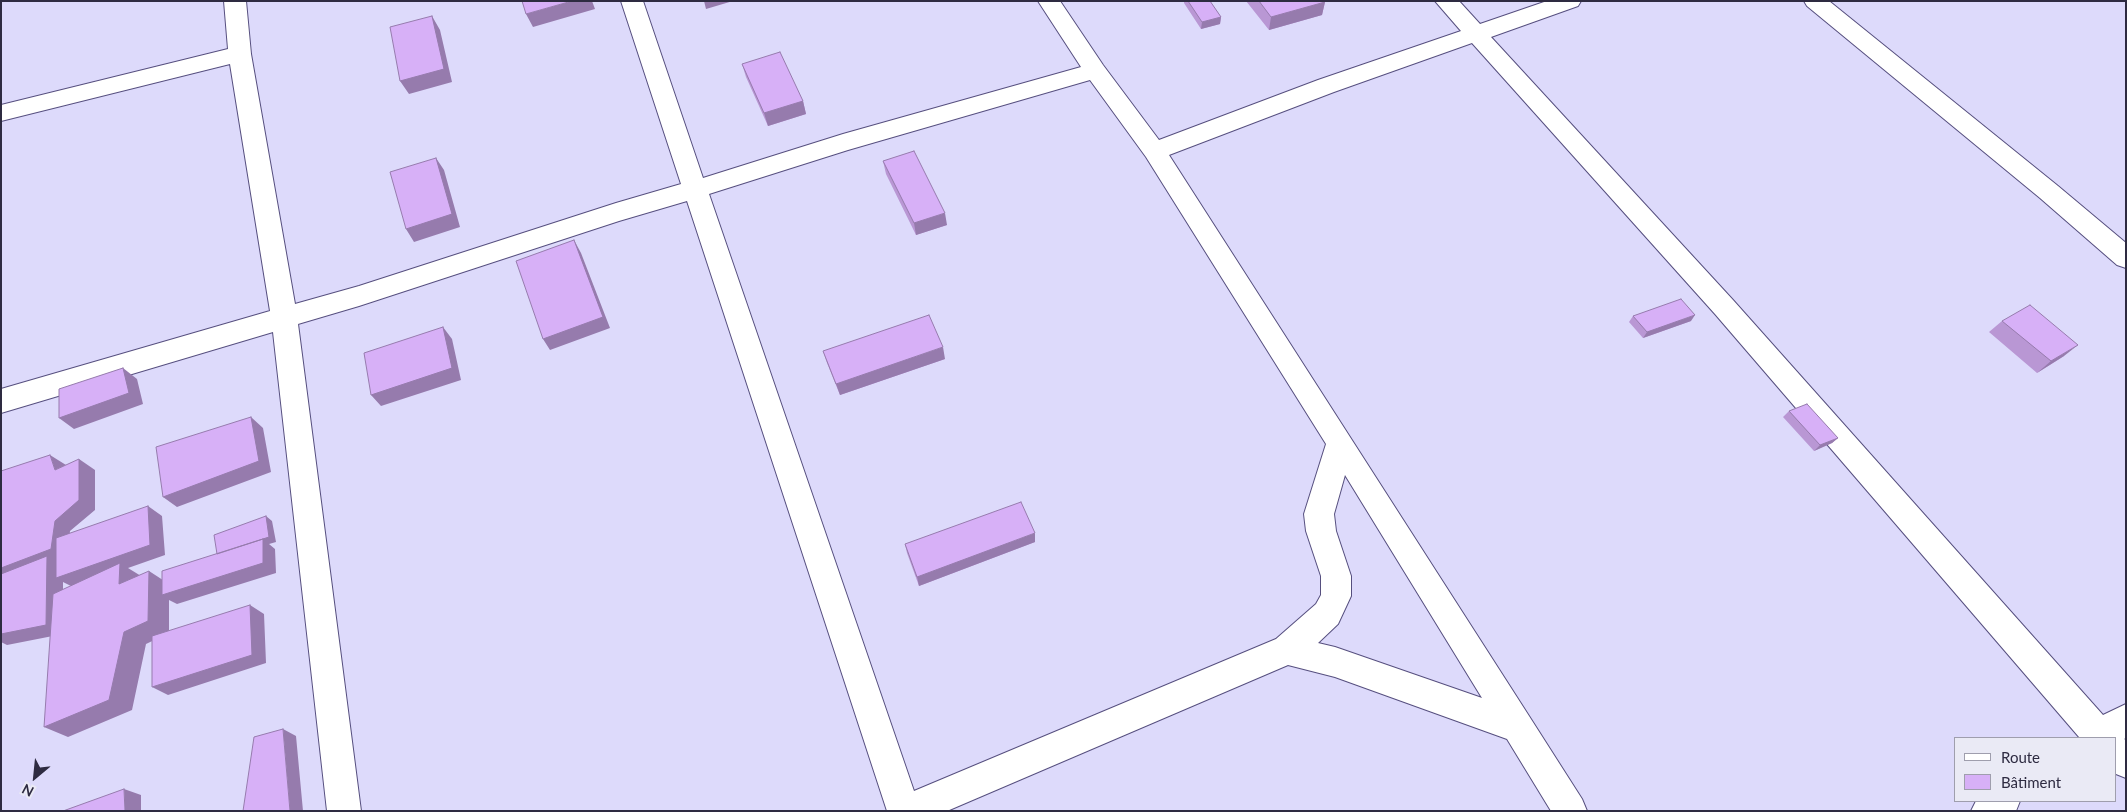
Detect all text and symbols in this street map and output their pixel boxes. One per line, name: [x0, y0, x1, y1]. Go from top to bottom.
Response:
legend: [1954, 737, 2117, 802]
text: Route: [2001, 748, 2040, 766]
north arrow: [10, 752, 60, 802]
text: Bâtiment: [2001, 773, 2061, 791]
text: N: [19, 781, 36, 801]

